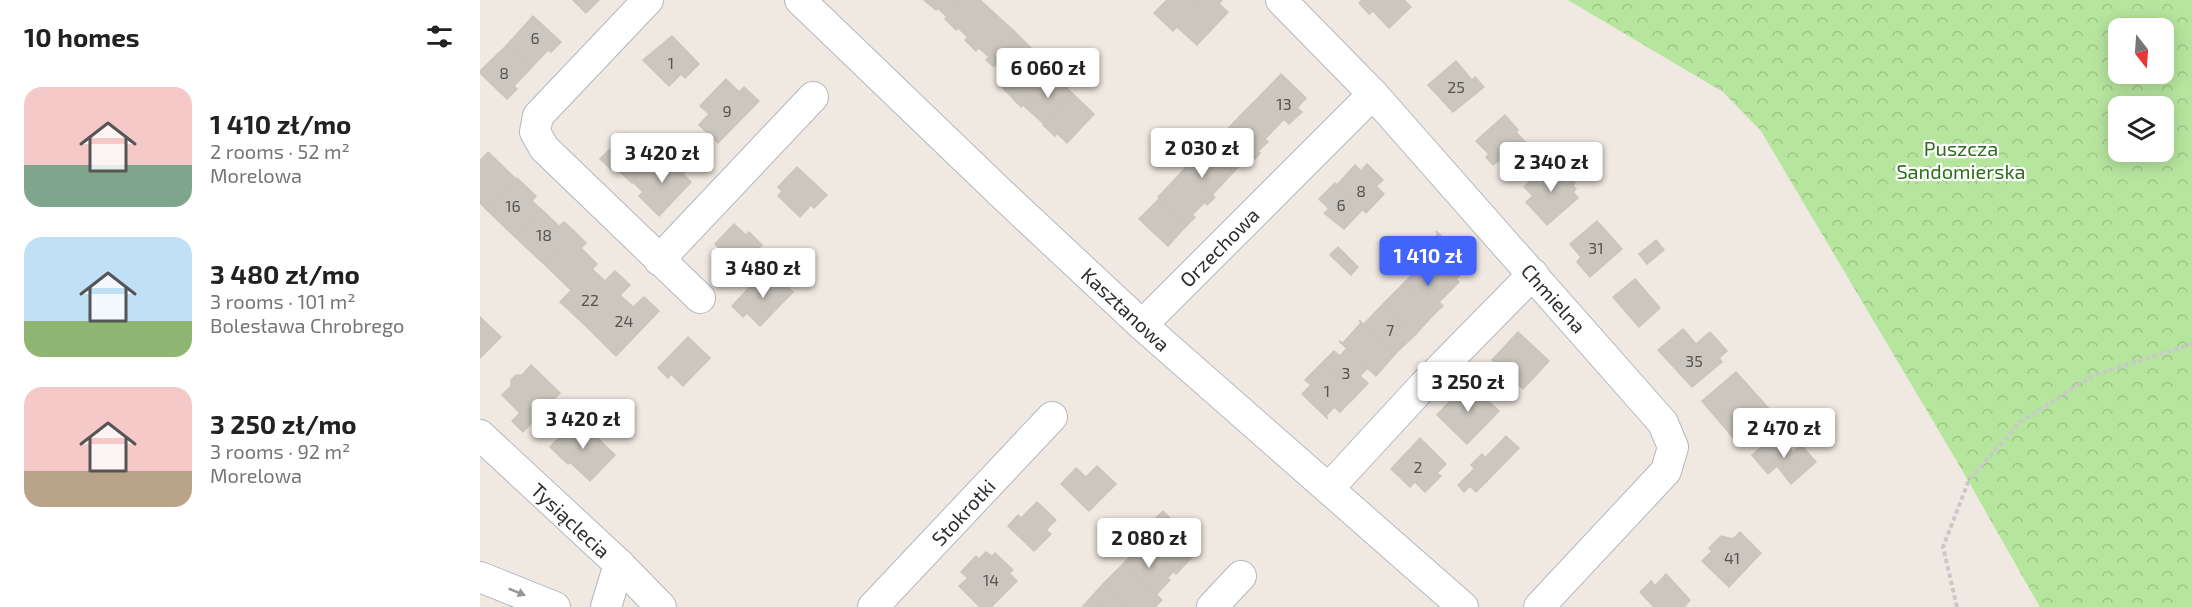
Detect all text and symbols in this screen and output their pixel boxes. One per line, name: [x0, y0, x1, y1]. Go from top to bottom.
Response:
north arrow: [2108, 18, 2174, 84]
map controls: [2108, 18, 2174, 162]
icon: filters: [423, 20, 456, 53]
text: 10 homes: [24, 21, 140, 52]
house number: 6: [530, 28, 540, 47]
pin: 6 060 zł: [986, 48, 1110, 99]
house number: 1: [668, 53, 674, 72]
text: 6 060 zł: [1010, 55, 1086, 79]
house number: 8: [499, 63, 509, 82]
house number: 25: [1447, 77, 1465, 96]
house number: 13: [1276, 94, 1292, 113]
button: layers: [2108, 96, 2174, 162]
house number: 9: [722, 101, 732, 120]
text: 1 410 zł/mo: [210, 108, 351, 139]
icon: home: [72, 111, 144, 183]
pin: 2 030 zł: [1140, 128, 1264, 179]
pin: 3 420 zł: [600, 133, 724, 184]
text: 2 030 zł: [1165, 135, 1239, 159]
park label: Puszcza Sandomierska: [1896, 136, 2026, 183]
text: 2 rooms · 52 m²: [210, 139, 350, 163]
text: 3 420 zł: [625, 140, 699, 164]
pin: 2 340 zł: [1489, 142, 1613, 193]
text: 2 340 zł: [1514, 149, 1588, 173]
text: Morelowa: [210, 163, 302, 187]
house number: 8: [1356, 181, 1366, 200]
house number: 6: [1336, 195, 1346, 214]
house number: 16: [505, 196, 521, 215]
street label: Orzechowa: [1174, 202, 1264, 292]
house number: 18: [536, 225, 552, 244]
pin: 1 410 zł: [1366, 236, 1490, 287]
house number: 31: [1588, 238, 1604, 257]
text: 1 410 zł: [1394, 243, 1462, 267]
pin: 3 480 zł: [701, 248, 825, 299]
text: 3 480 zł: [725, 255, 801, 279]
text: 3 480 zł/mo: [210, 258, 360, 289]
street label: Chmielna: [1517, 258, 1591, 338]
icon: home: [72, 261, 144, 333]
street label: Kasztanowa: [1077, 262, 1175, 356]
text: 3 rooms · 101 m²: [210, 289, 356, 313]
house number: 22: [581, 290, 599, 309]
house number: 24: [615, 311, 634, 330]
text: Bolesława Chrobrego: [210, 313, 404, 337]
house number: 7: [1386, 320, 1394, 339]
house number: 35: [1685, 351, 1703, 370]
pin: 3 250 zł: [1406, 362, 1530, 413]
house number: 3: [1342, 363, 1350, 382]
text: 3 250 zł: [1432, 369, 1504, 393]
house number: 1: [1324, 381, 1330, 400]
pin: 3 420 zł: [521, 399, 645, 450]
text: 3 420 zł: [546, 406, 620, 430]
text: 3 250 zł/mo: [210, 408, 357, 439]
pin: 2 470 zł: [1722, 408, 1846, 459]
icon: home: [72, 411, 144, 483]
text: 2 470 zł: [1747, 415, 1821, 439]
text: 3 rooms · 92 m²: [210, 439, 350, 463]
house number: 2: [1414, 457, 1423, 476]
text: Morelowa: [210, 463, 302, 487]
street label: Stokrotki: [926, 474, 1000, 550]
street label: Tysiąclecia: [527, 477, 615, 563]
pin: 2 080 zł: [1087, 518, 1211, 569]
text: 2 080 zł: [1111, 525, 1187, 549]
house number: 41: [1724, 548, 1740, 567]
house number: 14: [983, 570, 999, 589]
one-way arrow: [509, 587, 527, 597]

